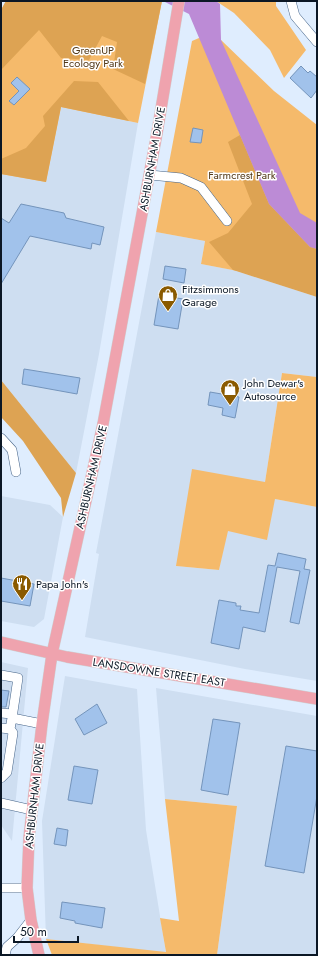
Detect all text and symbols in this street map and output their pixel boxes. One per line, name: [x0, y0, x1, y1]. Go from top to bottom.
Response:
park label: GreenUP Ecology Park: [63, 42, 123, 71]
street label: ASHBURNHAM DRIVE: [135, 105, 169, 213]
park label: Farmcrest Park: [208, 167, 276, 183]
place label: Fitzsimmons Garage: [182, 281, 239, 310]
shop icon: Fitzsimmons Garage: [157, 284, 179, 312]
place label: John Dewar's Autosource: [242, 375, 304, 404]
shop icon: John Dewar's Autosource: [219, 378, 241, 406]
street label: ASHBURNHAM DRIVE: [71, 424, 111, 530]
restaurant icon: Papa John's: [11, 573, 33, 601]
place label: Papa John's: [36, 576, 89, 592]
street label: LANSDOWNE STREET EAST: [92, 654, 226, 690]
street label: ASHBURNHAM DRIVE: [21, 743, 47, 849]
scale bar: [14, 918, 78, 944]
text: 50 m: [20, 923, 47, 941]

